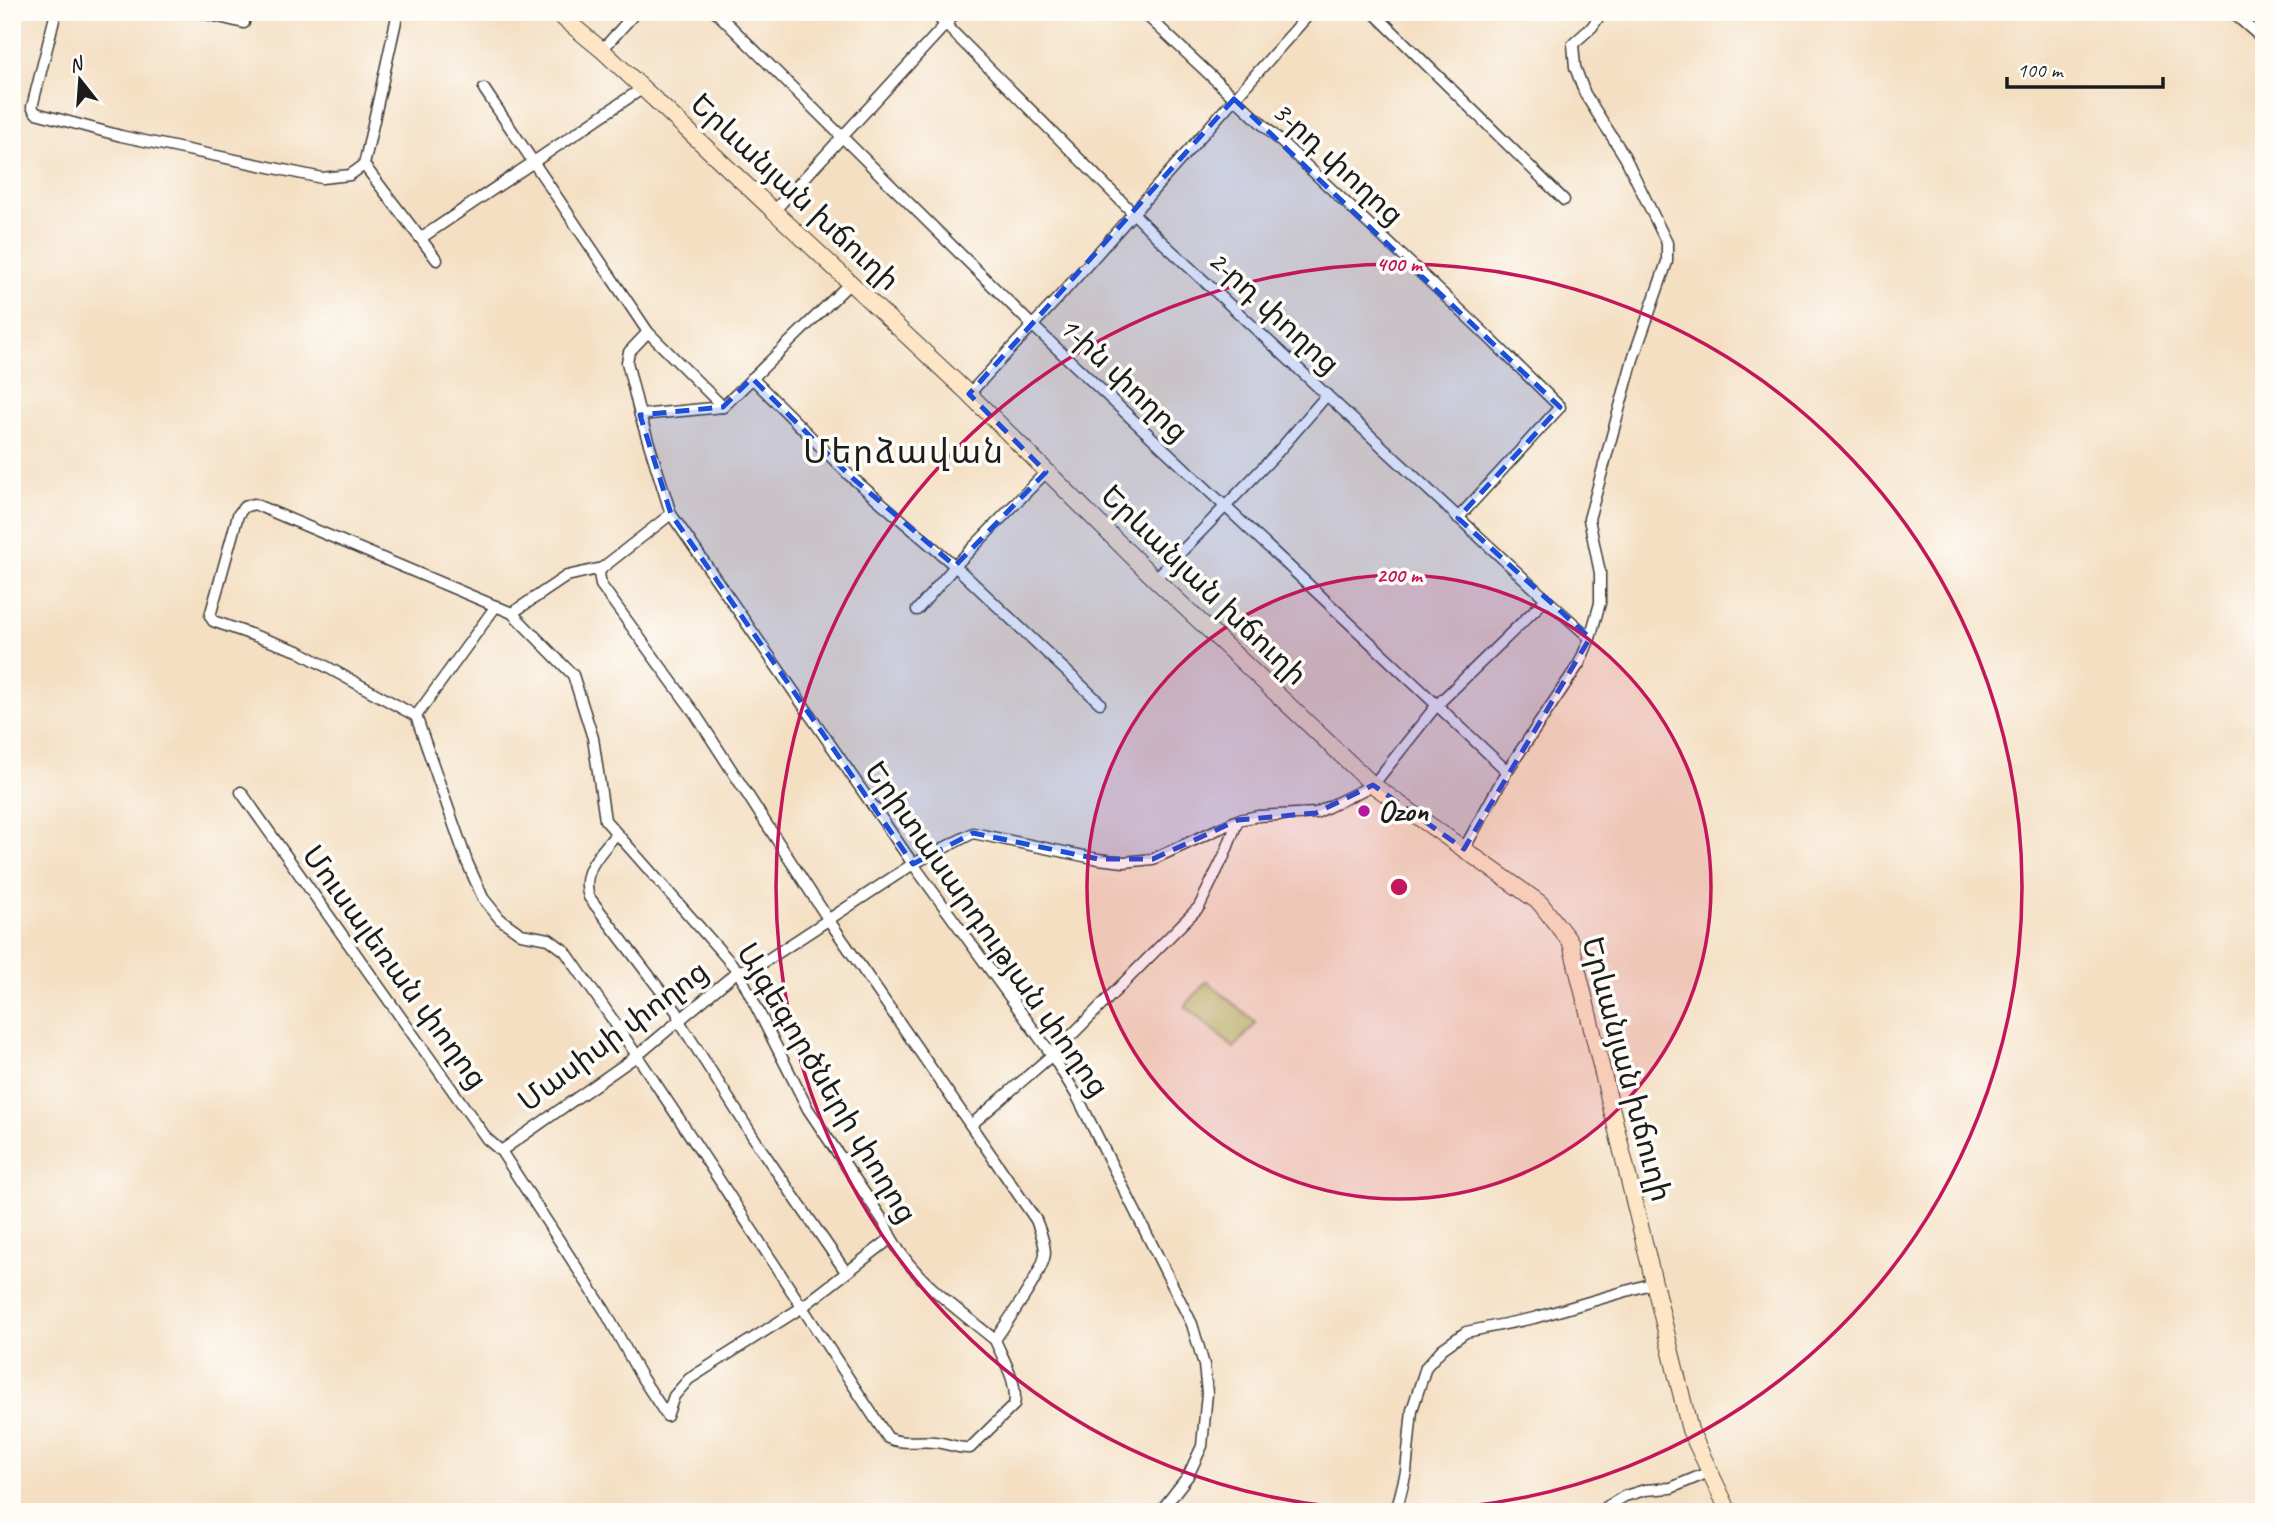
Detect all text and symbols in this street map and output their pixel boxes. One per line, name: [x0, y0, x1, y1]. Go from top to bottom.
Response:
north arrow: [46, 46, 116, 116]
scale bar: [2007, 46, 2162, 90]
text: N: [66, 51, 88, 78]
text: 100 m: [2017, 57, 2064, 83]
street label: Երևանյան խճուղի: [682, 85, 908, 299]
street label: 3-րդ փողոց: [1264, 92, 1412, 234]
street label: 2-րդ փողոց: [1200, 241, 1348, 383]
text: 400 m: [1376, 251, 1424, 277]
street label: 1-ին փողոց: [1051, 308, 1197, 450]
district label: Մերձավան: [803, 431, 1005, 473]
street label: Երևանյան խճուղի: [1093, 477, 1315, 693]
text: 200 m: [1376, 562, 1424, 588]
street label: Երիտասարդության փողոց: [856, 754, 1118, 1104]
place label: Ozon: [1378, 792, 1429, 830]
marker: Ozon: [1356, 803, 1372, 819]
street label: Մուսալեռան փողոց: [294, 838, 496, 1096]
centre of rings: [1387, 875, 1411, 899]
street label: Երևանյան խճուղի: [1573, 932, 1681, 1206]
street label: Այգեգործների փողոց: [728, 936, 926, 1230]
street label: Մասիսի փողոց: [510, 952, 716, 1120]

